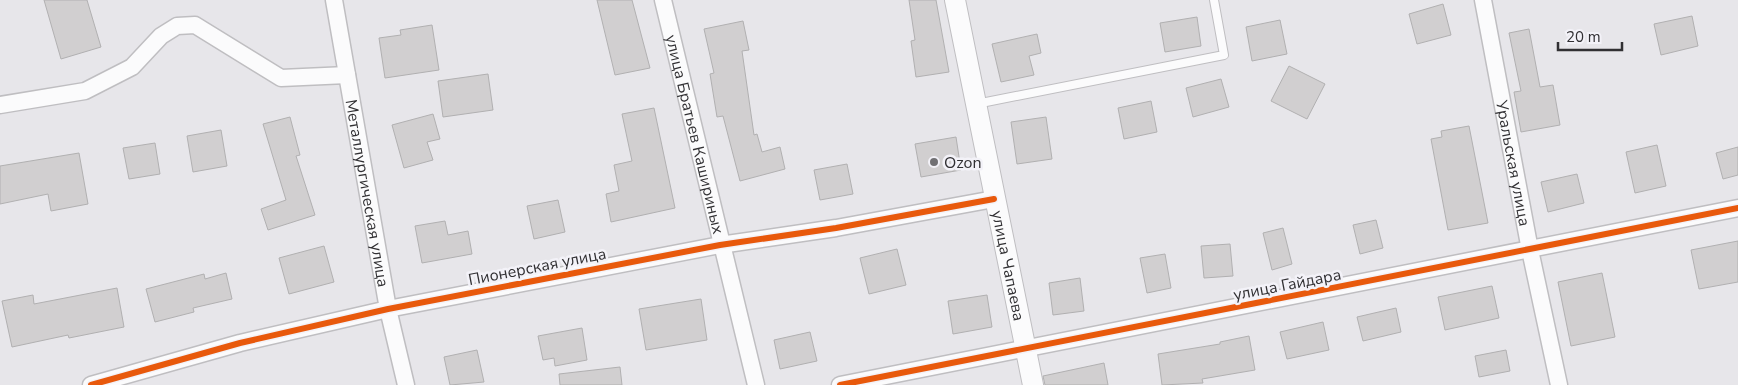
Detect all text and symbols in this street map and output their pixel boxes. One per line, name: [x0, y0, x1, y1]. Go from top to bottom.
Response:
scale bar: [1558, 20, 1622, 52]
text: 20 m: [1566, 27, 1601, 47]
street label: улица Братьев Кашириных: [660, 32, 729, 237]
street label: Металлургическая улица: [340, 98, 394, 289]
street label: Уральская улица: [1490, 98, 1535, 228]
place label: Ozon: [944, 152, 982, 174]
marker: Ozon: [928, 156, 940, 168]
street label: улица Чапаева: [986, 209, 1030, 323]
street label: Пионерская улица: [466, 243, 608, 291]
street label: улица Гайдара: [1231, 264, 1343, 306]

